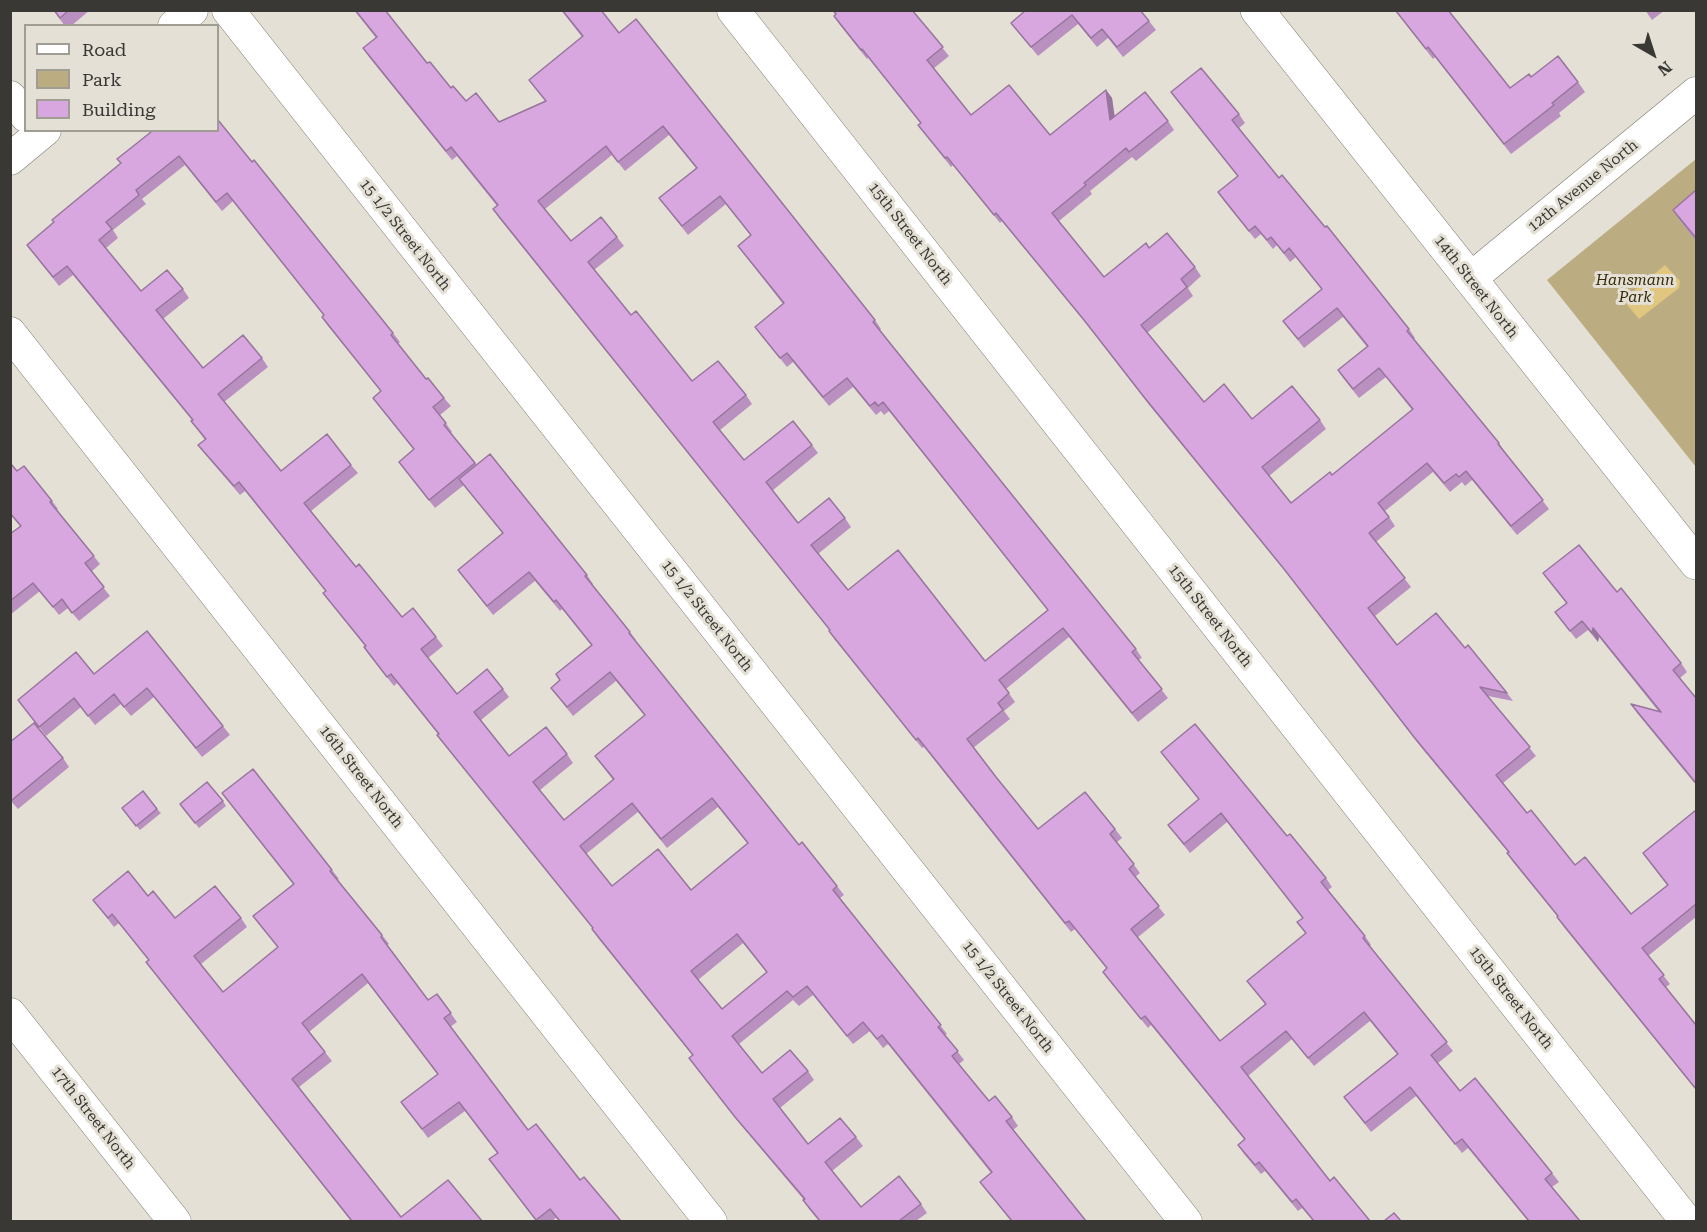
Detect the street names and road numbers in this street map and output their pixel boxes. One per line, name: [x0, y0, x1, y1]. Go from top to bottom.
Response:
street label: 12th Avenue North: [1524, 136, 1642, 236]
street label: 15 1/2 Street North: [356, 175, 454, 295]
street label: 15th Street North: [864, 179, 956, 289]
street label: 14th Street North: [1430, 232, 1522, 342]
street label: 15 1/2 Street North: [658, 556, 756, 676]
street label: 15th Street North: [1164, 561, 1256, 671]
street label: 16th Street North: [315, 722, 407, 832]
street label: 15 1/2 Street North: [959, 937, 1057, 1057]
street label: 15th Street North: [1465, 943, 1557, 1053]
street label: 17th Street North: [47, 1063, 139, 1173]

